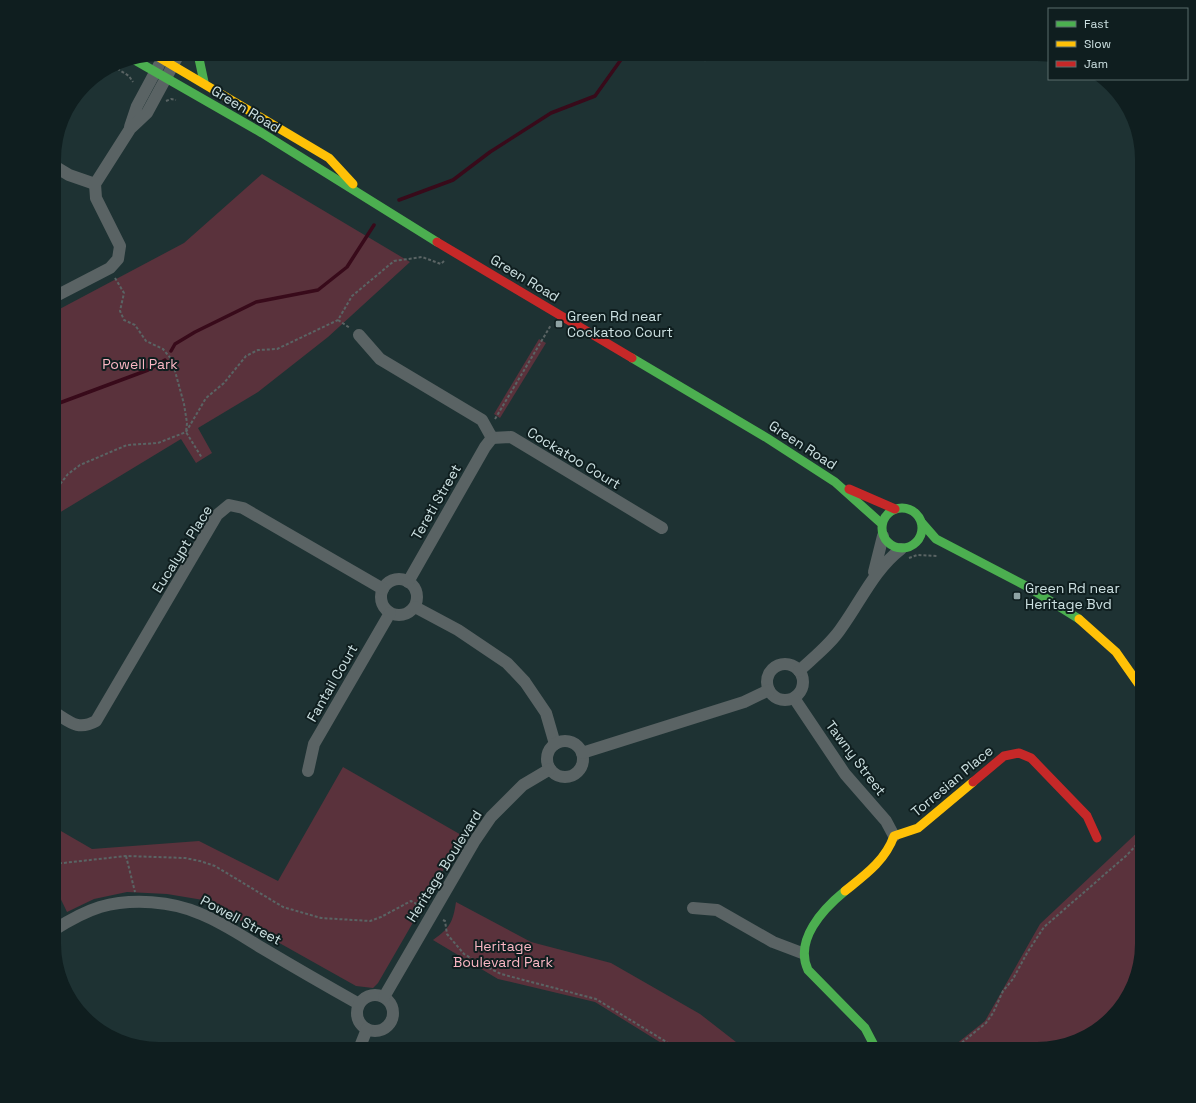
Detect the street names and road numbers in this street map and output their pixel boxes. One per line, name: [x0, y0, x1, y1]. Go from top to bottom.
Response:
street label: Green Road: [208, 81, 284, 137]
street label: Green Road: [487, 250, 563, 306]
street label: Green Road: [766, 416, 840, 474]
street label: Cockatoo Court: [524, 423, 624, 493]
street label: Tereti Street: [407, 461, 465, 543]
street label: Eucalypt Place: [148, 502, 216, 596]
street label: Fantail Court: [303, 641, 361, 725]
street label: Tawny Street: [822, 717, 890, 799]
street label: Torresian Place: [907, 741, 997, 821]
street label: Heritage Boulevard: [402, 807, 486, 925]
street label: Powell Street: [197, 891, 285, 949]

